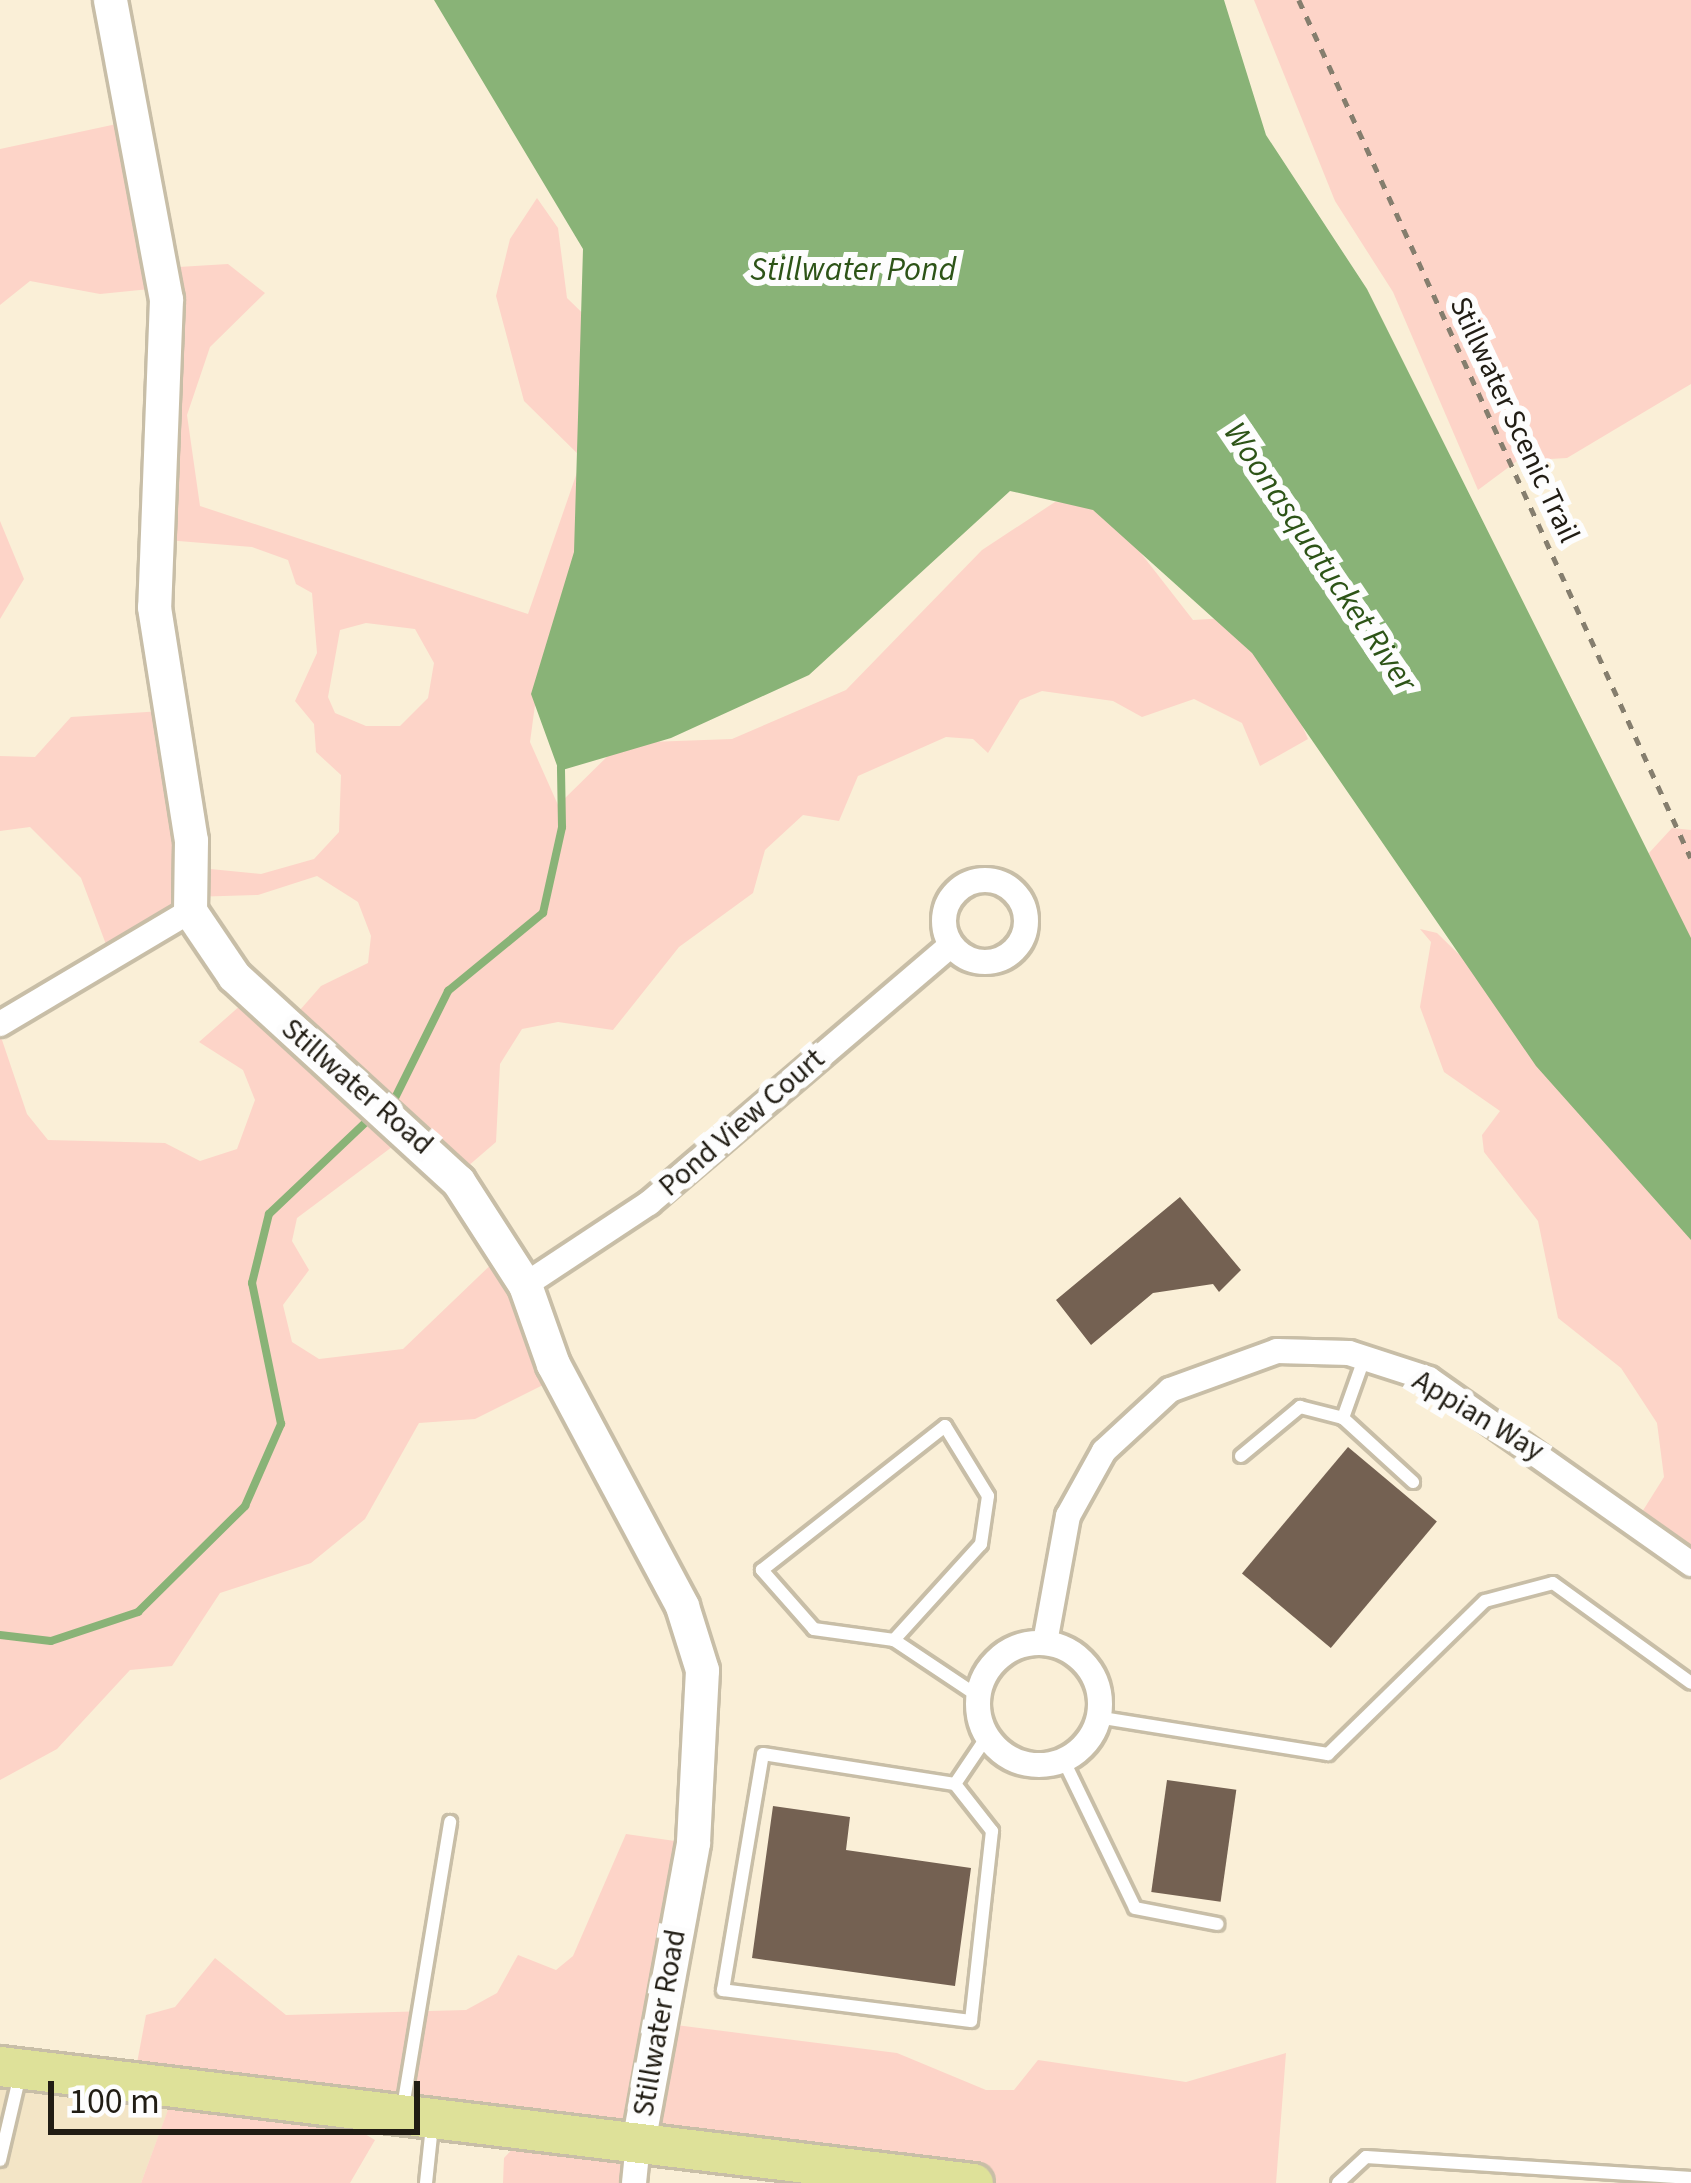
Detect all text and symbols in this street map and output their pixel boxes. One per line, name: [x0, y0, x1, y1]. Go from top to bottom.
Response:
water label: Stillwater Pond: [750, 250, 956, 290]
street label: Stillwater Scenic Trail: [1441, 291, 1587, 549]
water label: Woonasquatucket River: [1215, 415, 1425, 699]
street label: Stillwater Road: [274, 1011, 440, 1163]
street label: Pond View Court: [652, 1041, 832, 1205]
street label: Appian Way: [1406, 1363, 1550, 1469]
street label: Stillwater Road: [626, 1927, 694, 2119]
scale bar: [54, 2057, 426, 2131]
text: 100 m: [69, 2076, 160, 2127]

